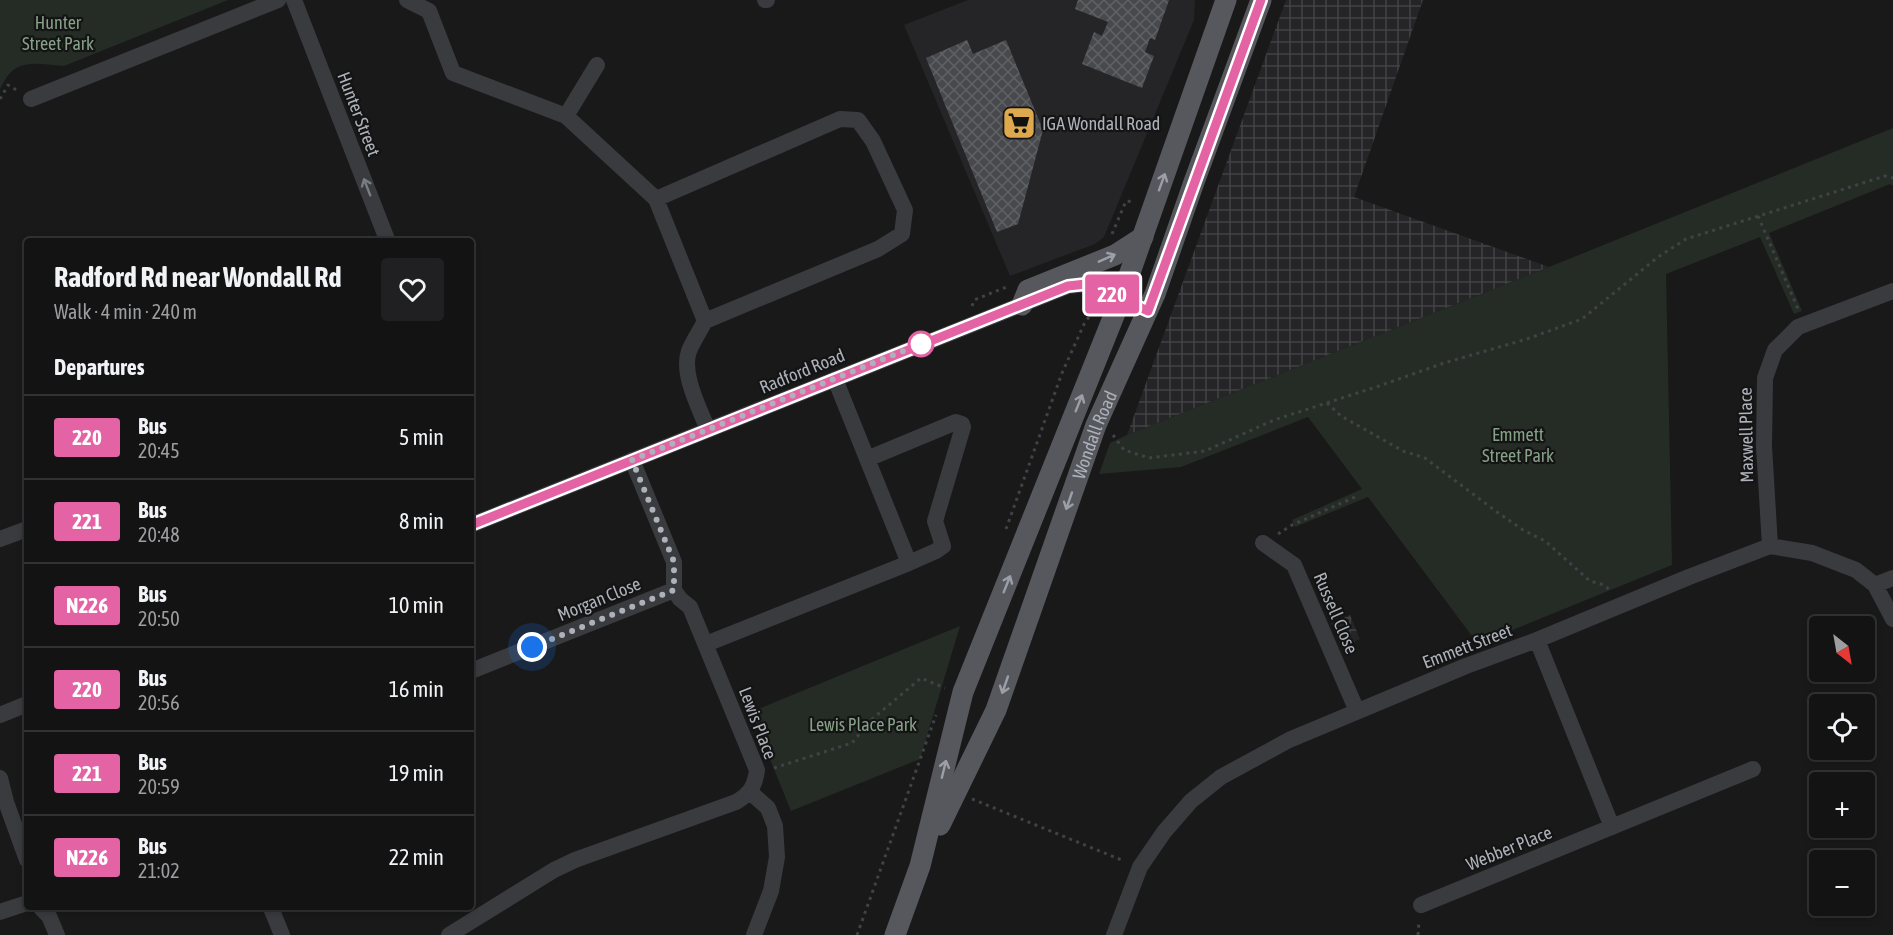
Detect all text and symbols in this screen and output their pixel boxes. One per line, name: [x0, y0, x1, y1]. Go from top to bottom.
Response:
park label: Hunter Street Park: [22, 12, 94, 54]
street label: Hunter Street: [333, 69, 385, 159]
supermarket icon: IGA Wondall Road: [1001, 105, 1037, 141]
place label: IGA Wondall Road: [1042, 113, 1160, 134]
one-way arrow: [1158, 173, 1169, 191]
one-way arrow: [360, 178, 371, 197]
one-way arrow: [1097, 252, 1115, 264]
button: heart: [381, 258, 444, 321]
text: Radford Rd near Wondall Rd: [54, 261, 342, 293]
line badge: 220: [1078, 274, 1146, 314]
text: 220: [1097, 282, 1127, 306]
text: Walk · 4 min · 240 m: [54, 300, 197, 323]
unlabelled marker: [908, 331, 934, 357]
street label: Radford Road: [756, 344, 848, 398]
text: Departures: [54, 354, 144, 380]
street label: Wondall Road: [1067, 387, 1121, 482]
street label: Maxwell Place: [1735, 387, 1757, 483]
one-way arrow: [1074, 395, 1085, 413]
text: Bus: [138, 413, 167, 439]
text: 5 min: [399, 424, 444, 450]
park label: Emmett Street Park: [1482, 424, 1554, 466]
text: 220: [72, 425, 102, 449]
text: 20:45: [138, 439, 180, 462]
one-way arrow: [1063, 491, 1074, 510]
text: Bus: [138, 497, 167, 523]
text: 8 min: [399, 508, 444, 534]
text: 221: [72, 509, 102, 533]
text: 20:48: [138, 523, 180, 546]
street label: Russell Close: [1309, 569, 1363, 657]
street label: Morgan Close: [554, 573, 644, 625]
one-way arrow: [1002, 576, 1013, 594]
text: Bus: [138, 581, 167, 607]
text: 10 min: [389, 592, 444, 618]
text: N226: [66, 593, 108, 617]
text: 20:50: [138, 607, 180, 630]
north arrow: [1809, 616, 1875, 682]
map controls: [1809, 616, 1875, 916]
street label: Emmett Street: [1419, 619, 1515, 673]
your location: [517, 632, 547, 662]
text: Bus: [138, 665, 167, 691]
one-way arrow: [998, 675, 1009, 694]
text: 16 min: [389, 676, 444, 702]
text: 220: [72, 677, 102, 701]
street label: Lewis Place: [735, 684, 781, 762]
text: 20:56: [138, 691, 180, 714]
button: locate: [1809, 694, 1875, 760]
park label: Lewis Place Park: [809, 714, 917, 735]
text: Bus: [138, 749, 167, 775]
one-way arrow: [939, 759, 951, 778]
text: 19 min: [389, 760, 444, 786]
text: 221: [72, 761, 102, 785]
button: +: [1809, 772, 1875, 838]
text: 20:59: [138, 775, 180, 798]
street label: Webber Place: [1463, 821, 1555, 875]
text: Bus: [138, 833, 167, 859]
text: 22 min: [389, 844, 444, 870]
text: N226: [66, 845, 108, 869]
button: −: [1809, 850, 1875, 916]
text: 21:02: [138, 859, 180, 882]

